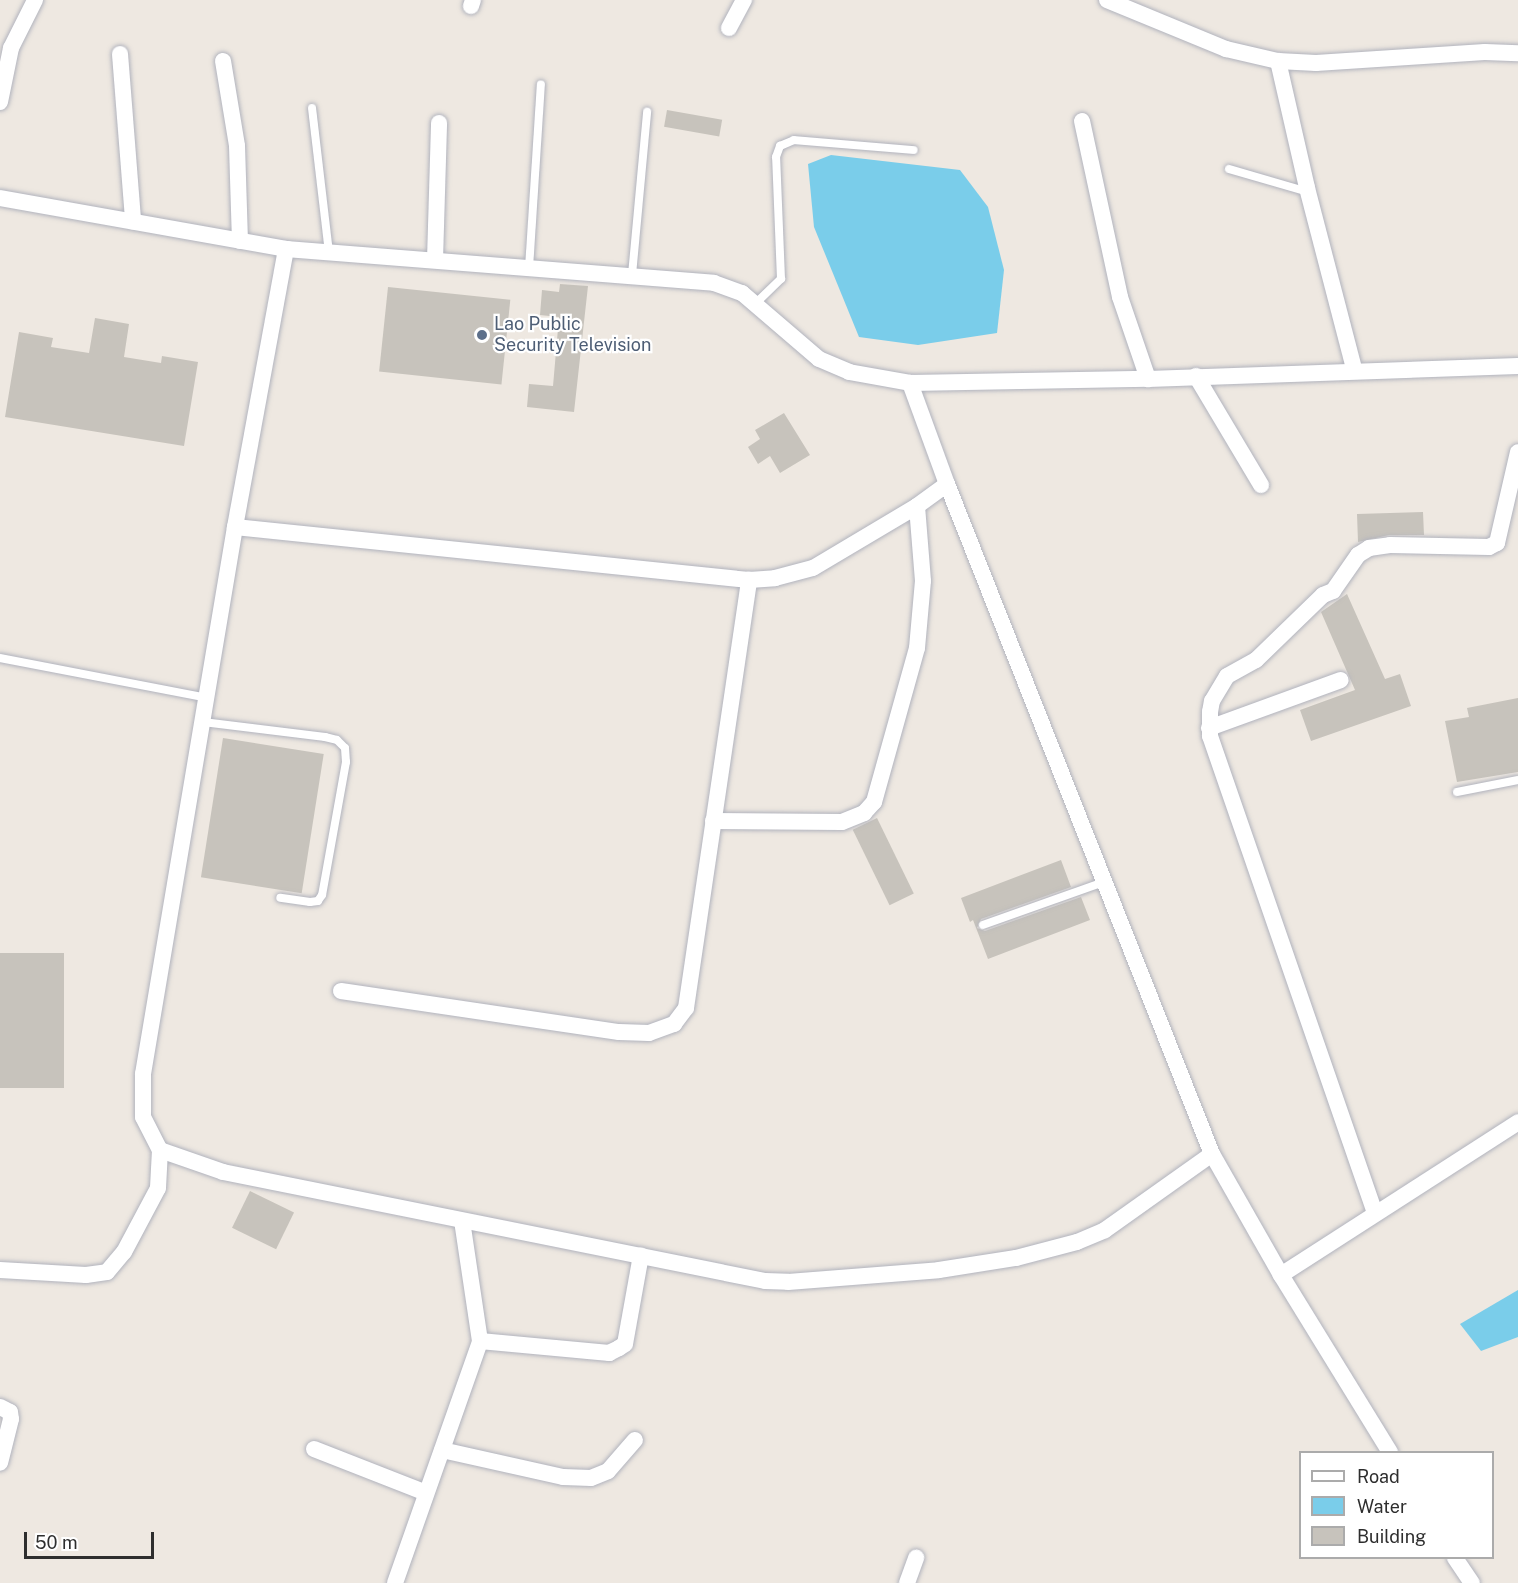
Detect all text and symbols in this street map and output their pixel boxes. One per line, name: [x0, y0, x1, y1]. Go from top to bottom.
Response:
place label: Lao Public Security Television: [494, 314, 651, 356]
marker: Lao Public Security Television: [475, 328, 489, 342]
legend: [1299, 1451, 1494, 1559]
text: Road: [1357, 1466, 1400, 1487]
text: Water: [1357, 1496, 1407, 1517]
scale bar: [27, 1520, 158, 1558]
text: Building: [1357, 1526, 1426, 1547]
text: 50 m: [35, 1532, 78, 1553]

